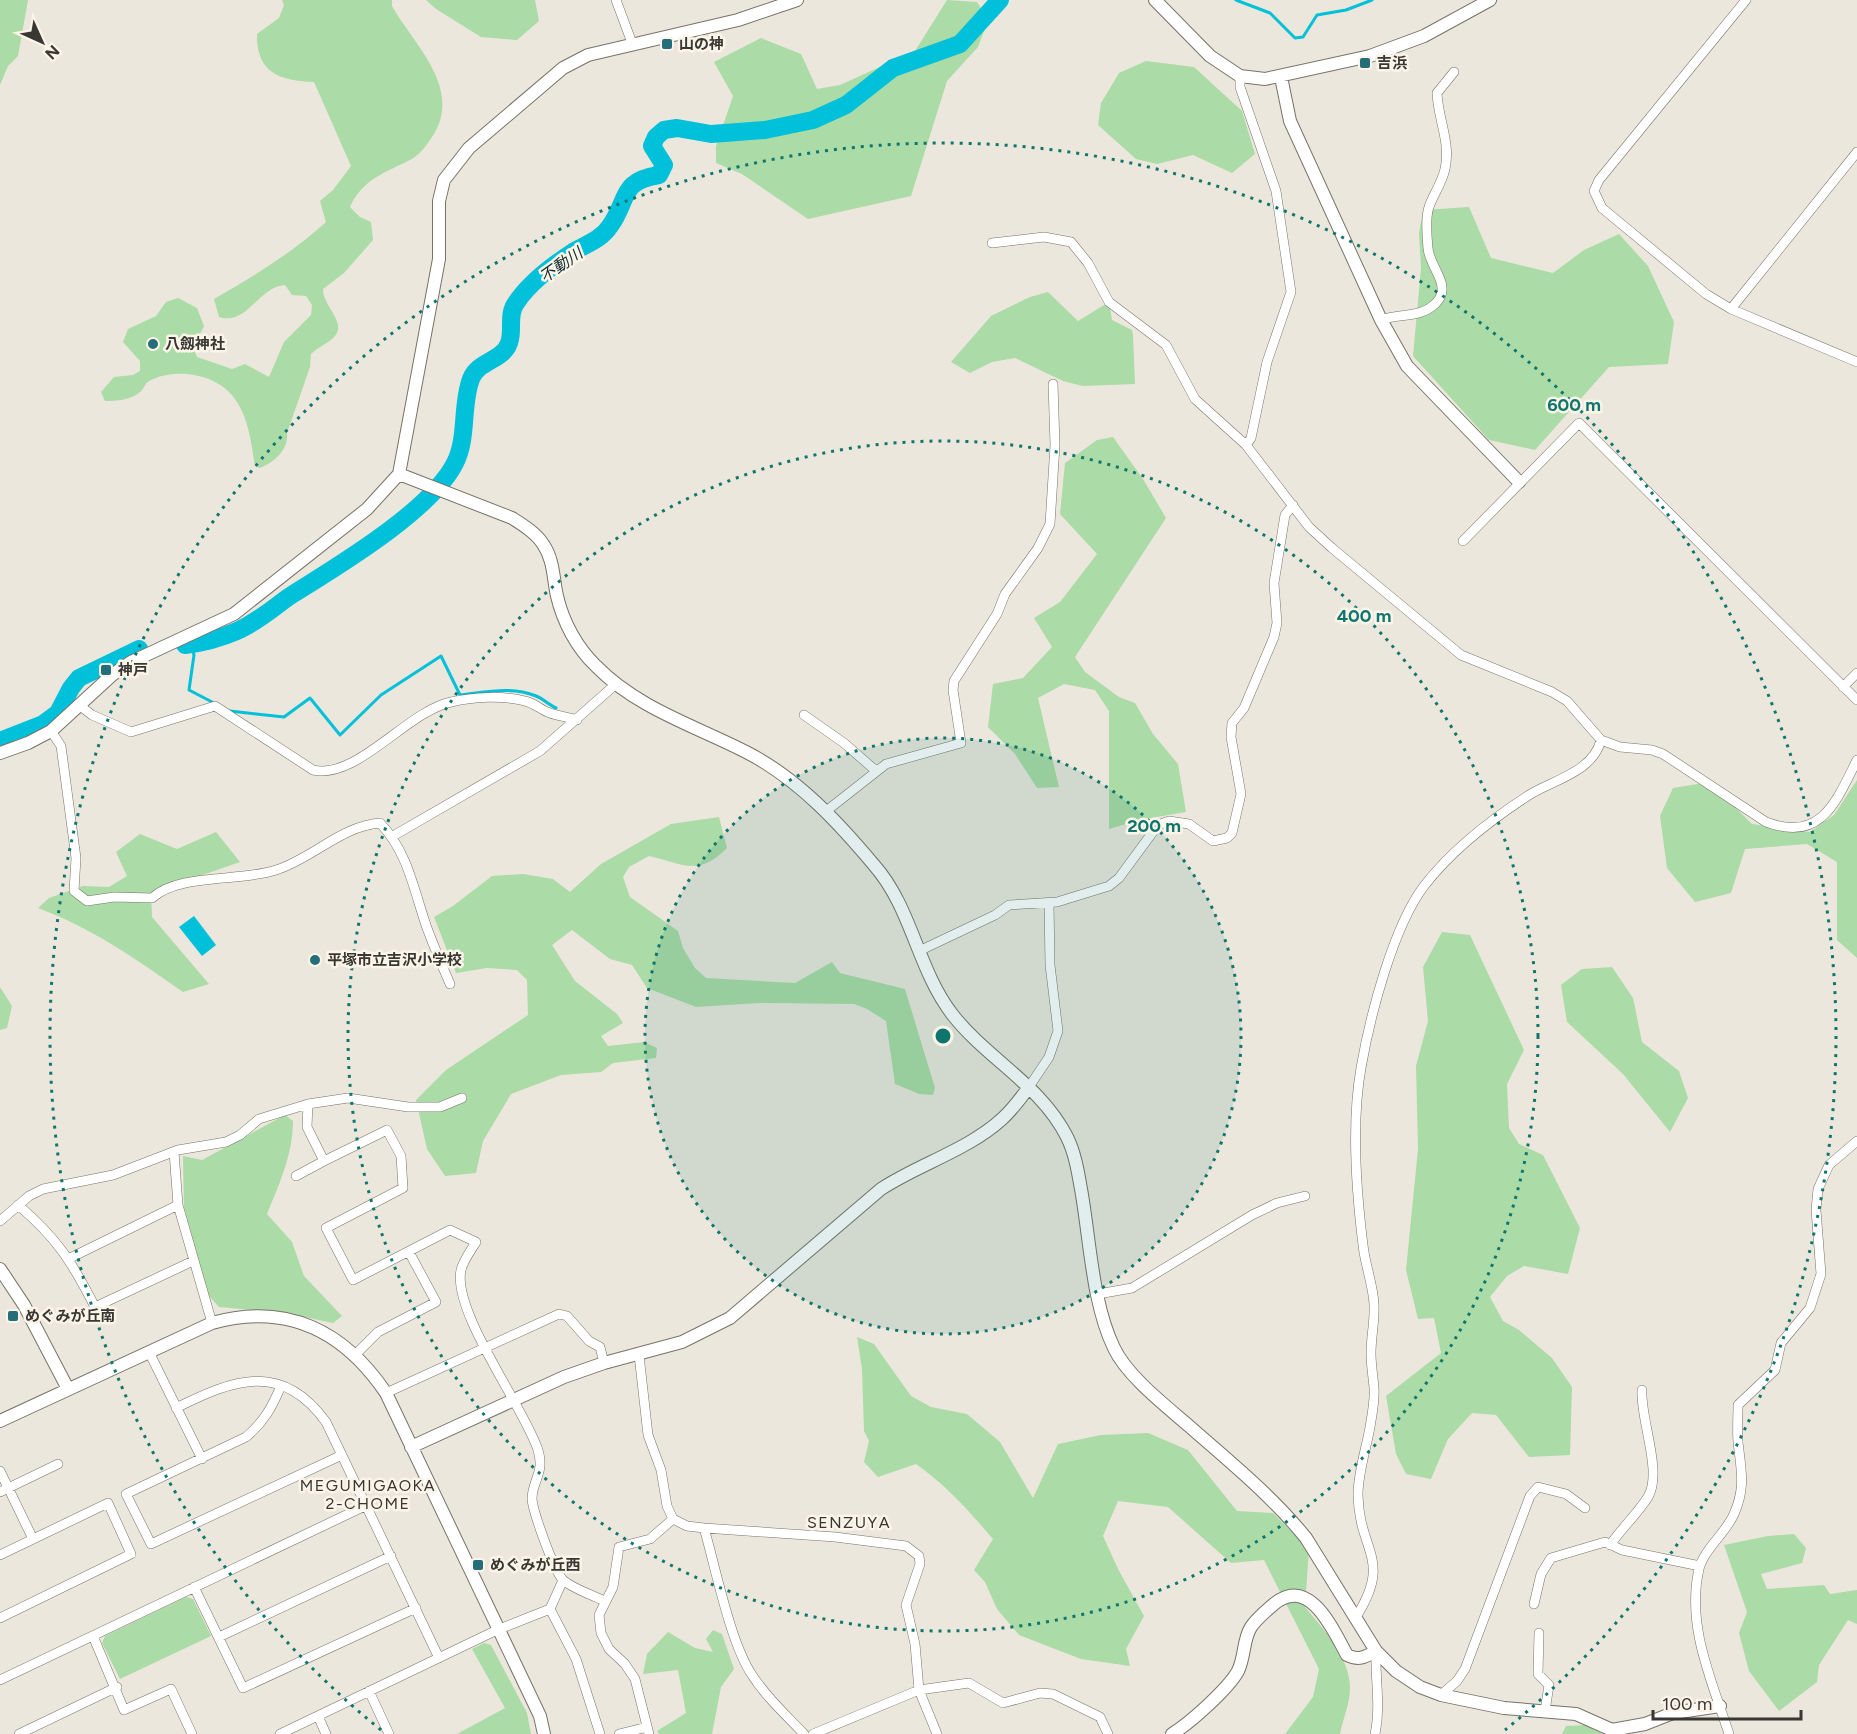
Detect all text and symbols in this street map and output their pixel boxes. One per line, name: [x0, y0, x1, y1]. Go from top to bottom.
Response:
north arrow: [12, 12, 72, 72]
place label: 山の神: [679, 35, 724, 53]
marker: 山の神: [660, 37, 674, 51]
text: N: [41, 41, 63, 63]
place label: 吉浜: [1377, 54, 1408, 72]
marker: 吉浜: [1358, 56, 1372, 70]
water label: 不動川: [536, 242, 588, 287]
place label: 八劔神社: [165, 335, 225, 353]
marker: 八劔神社: [146, 337, 160, 351]
text: 600 m: [1547, 394, 1601, 416]
text: 400 m: [1337, 605, 1391, 627]
place label: 神戸: [117, 661, 148, 679]
marker: 神戸: [99, 663, 113, 677]
text: 200 m: [1127, 815, 1181, 837]
place label: 平塚市立吉沢小学校: [327, 951, 462, 969]
marker: 平塚市立吉沢小学校: [308, 953, 322, 967]
centre of rings: [933, 1026, 953, 1046]
place label: めぐみが丘南: [25, 1307, 115, 1325]
marker: めぐみが丘南: [6, 1309, 20, 1323]
district label: MEGUMIGAOKA 2-CHOME: [300, 1476, 436, 1513]
district label: SENZUYA: [807, 1513, 891, 1532]
place label: めぐみが丘西: [490, 1556, 580, 1574]
marker: めぐみが丘西: [471, 1558, 485, 1572]
scale bar: [1653, 1683, 1802, 1721]
text: 100 m: [1662, 1693, 1712, 1715]

